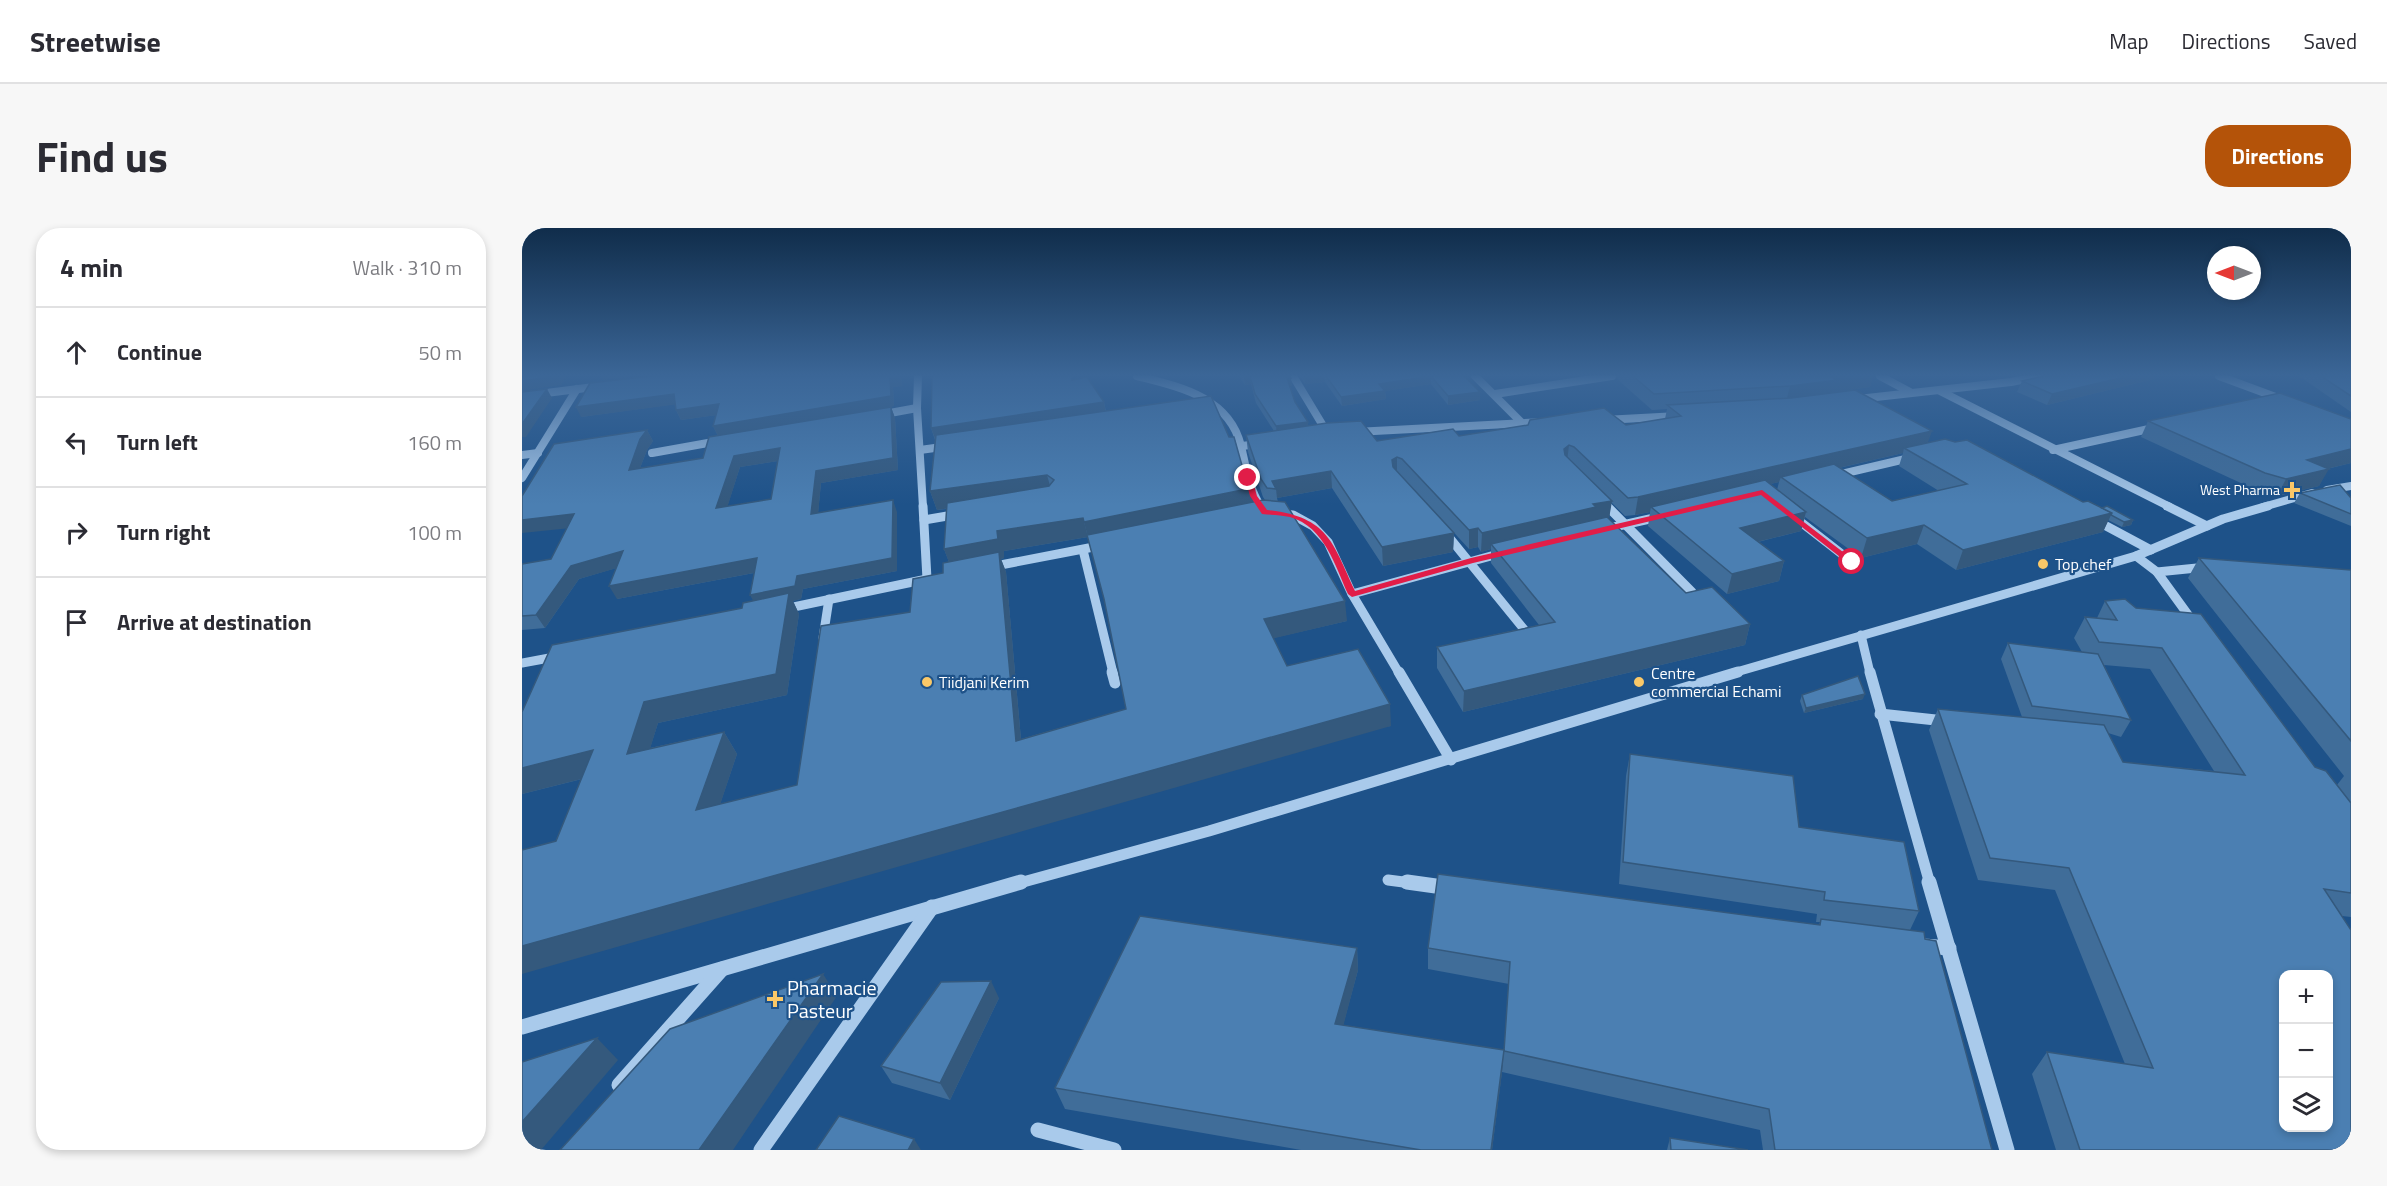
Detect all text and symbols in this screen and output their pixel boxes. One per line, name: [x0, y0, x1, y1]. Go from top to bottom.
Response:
text: Streetwise: [30, 20, 161, 63]
text: Map: [2109, 25, 2149, 57]
text: Directions: [2182, 25, 2271, 57]
text: Saved: [2304, 25, 2357, 57]
text: Find us: [36, 124, 168, 188]
button: Directions: [2205, 125, 2351, 187]
north arrow: [2207, 246, 2261, 300]
text: 4 min: [60, 248, 123, 287]
text: Walk · 310 m: [353, 252, 462, 283]
text: Continue: [117, 335, 202, 369]
icon: ahead: [60, 336, 93, 369]
text: 50 m: [418, 337, 462, 368]
text: Turn left: [117, 425, 198, 459]
icon: left: [60, 426, 93, 459]
text: 160 m: [407, 427, 462, 458]
route end: [1234, 464, 1260, 490]
place label: West Pharma: [2200, 479, 2280, 500]
marker: West Pharma: [2285, 483, 2299, 497]
text: Turn right: [117, 515, 211, 549]
icon: right: [60, 516, 93, 549]
text: 100 m: [407, 517, 462, 548]
route start: [1838, 548, 1864, 574]
place label: Top chef: [2055, 552, 2112, 576]
marker: Top chef: [2036, 557, 2050, 571]
text: Arrive at destination: [117, 605, 312, 639]
icon: arrive: [60, 606, 93, 639]
place label: Centre commercial Echami: [1651, 661, 1781, 703]
place label: Tiidjani Kerim: [939, 670, 1029, 694]
marker: Tiidjani Kerim: [920, 675, 934, 689]
marker: Centre commercial Echami: [1632, 675, 1646, 689]
map controls: [2279, 970, 2333, 1132]
button: +: [2279, 970, 2333, 1024]
place label: Pharmacie Pasteur: [787, 972, 876, 1026]
marker: Pharmacie Pasteur: [768, 992, 782, 1006]
button: −: [2279, 1024, 2333, 1078]
button: layers: [2279, 1078, 2333, 1132]

